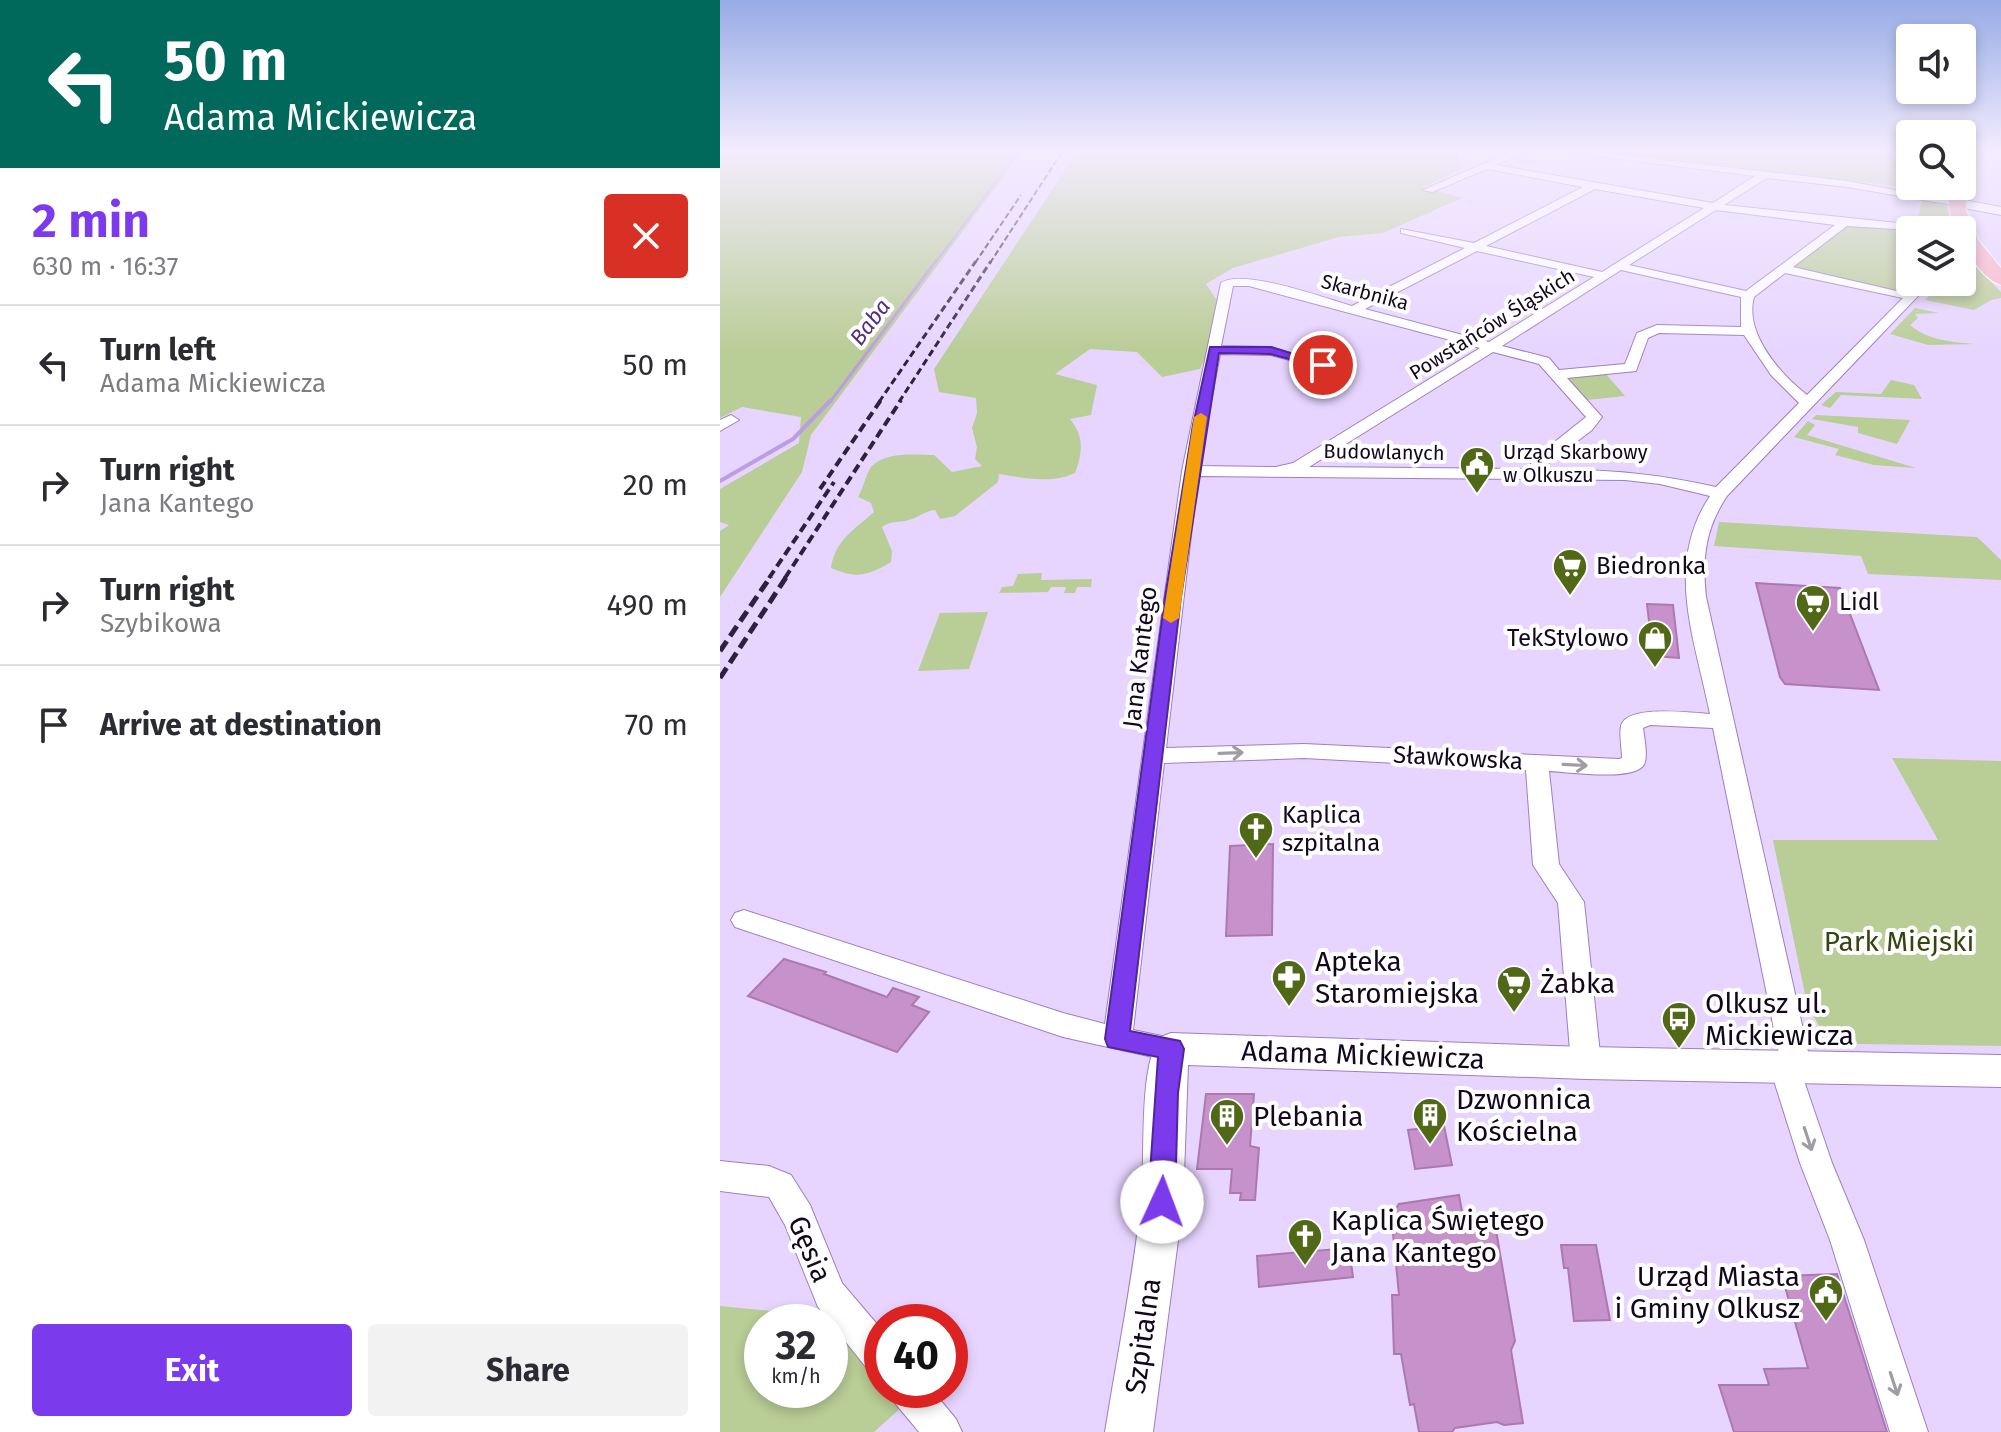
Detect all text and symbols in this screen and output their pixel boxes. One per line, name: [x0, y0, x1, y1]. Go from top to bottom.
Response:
map controls: [1896, 24, 1976, 296]
button: sound: [1896, 24, 1976, 104]
text: 50 m: [164, 28, 287, 95]
icon: left: [32, 32, 136, 136]
text: Adama Mickiewicza: [164, 96, 477, 140]
button: search: [1896, 120, 1976, 200]
text: 2 min: [32, 192, 150, 250]
button: close: [604, 194, 688, 278]
button: layers: [1896, 216, 1976, 296]
text: 630 m · 16:37: [32, 251, 178, 282]
street label: Powstańców Śląskich: [1405, 263, 1579, 385]
street label: Skarbnika: [1319, 269, 1411, 315]
water label: Baba: [844, 293, 896, 351]
pin: [1289, 331, 1357, 399]
text: Turn left: [100, 332, 216, 368]
icon: left: [32, 343, 76, 387]
icon: arrive: [1301, 343, 1345, 387]
text: 50 m: [623, 347, 688, 383]
text: Adama Mickiewicza: [100, 368, 326, 399]
street label: Budowlanych: [1323, 439, 1445, 465]
place label: Urząd Skarbowy w Olkuszu: [1503, 440, 1648, 487]
public building icon: Urząd Skarbowy w Olkuszu: [1458, 445, 1496, 495]
text: Turn right: [100, 452, 235, 488]
icon: right: [32, 463, 76, 507]
text: 20 m: [623, 467, 688, 503]
text: Jana Kantego: [100, 488, 254, 519]
supermarket icon: Biedronka: [1551, 547, 1589, 597]
place label: Biedronka: [1596, 552, 1706, 580]
text: Turn right: [100, 572, 235, 608]
icon: right: [32, 583, 76, 627]
supermarket icon: Lidl: [1794, 583, 1832, 633]
street label: Jana Kantego: [1117, 585, 1163, 729]
text: 490 m: [606, 587, 688, 623]
place label: Lidl: [1839, 588, 1879, 616]
text: Szybikowa: [100, 608, 222, 639]
shop icon: TekStylowo: [1636, 619, 1674, 669]
place label: TekStylowo: [1507, 624, 1629, 652]
icon: arrive: [32, 703, 76, 747]
text: Arrive at destination: [100, 707, 382, 743]
text: 70 m: [625, 707, 688, 743]
street label: Sławkowska: [1392, 741, 1524, 775]
one-way arrow: [1217, 746, 1244, 761]
one-way arrow: [1561, 758, 1588, 773]
place label: Kaplica szpitalna: [1282, 801, 1380, 857]
church icon: Kaplica szpitalna: [1237, 810, 1275, 860]
park label: Park Miejski: [1824, 925, 1974, 958]
place label: Apteka Staromiejska: [1315, 945, 1479, 1010]
pharmacy icon: Apteka Staromiejska: [1270, 958, 1308, 1008]
supermarket icon: Żabka: [1495, 964, 1533, 1014]
place label: Żabka: [1540, 967, 1615, 1000]
place label: Olkusz ul. Mickiewicza: [1705, 987, 1854, 1052]
bus stop icon: Olkusz ul. Mickiewicza: [1660, 1000, 1698, 1050]
street label: Adama Mickiewicza: [1241, 1034, 1485, 1076]
place label: Dzwonnica Kościelna: [1456, 1083, 1591, 1148]
building icon: Dzwonnica Kościelna: [1411, 1096, 1449, 1146]
building icon: Plebania: [1208, 1097, 1246, 1147]
place label: Plebania: [1253, 1100, 1363, 1133]
one-way arrow: [1802, 1126, 1817, 1151]
position arrow: [1120, 1160, 1204, 1244]
place label: Kaplica Świętego Jana Kantego: [1331, 1204, 1545, 1269]
street label: Gęsia: [781, 1211, 839, 1287]
church icon: Kaplica Świętego Jana Kantego: [1286, 1217, 1324, 1267]
place label: Urząd Miasta i Gminy Olkusz: [1614, 1260, 1800, 1325]
public building icon: Urząd Miasta i Gminy Olkusz: [1807, 1273, 1845, 1323]
street label: Szpitalna: [1119, 1276, 1167, 1396]
speed limit sign: 40: [864, 1304, 968, 1408]
text: 32: [775, 1322, 817, 1370]
button: Exit: [32, 1324, 352, 1416]
button: Share: [368, 1324, 688, 1416]
text: km/h: [771, 1364, 821, 1388]
one-way arrow: [1887, 1371, 1902, 1397]

